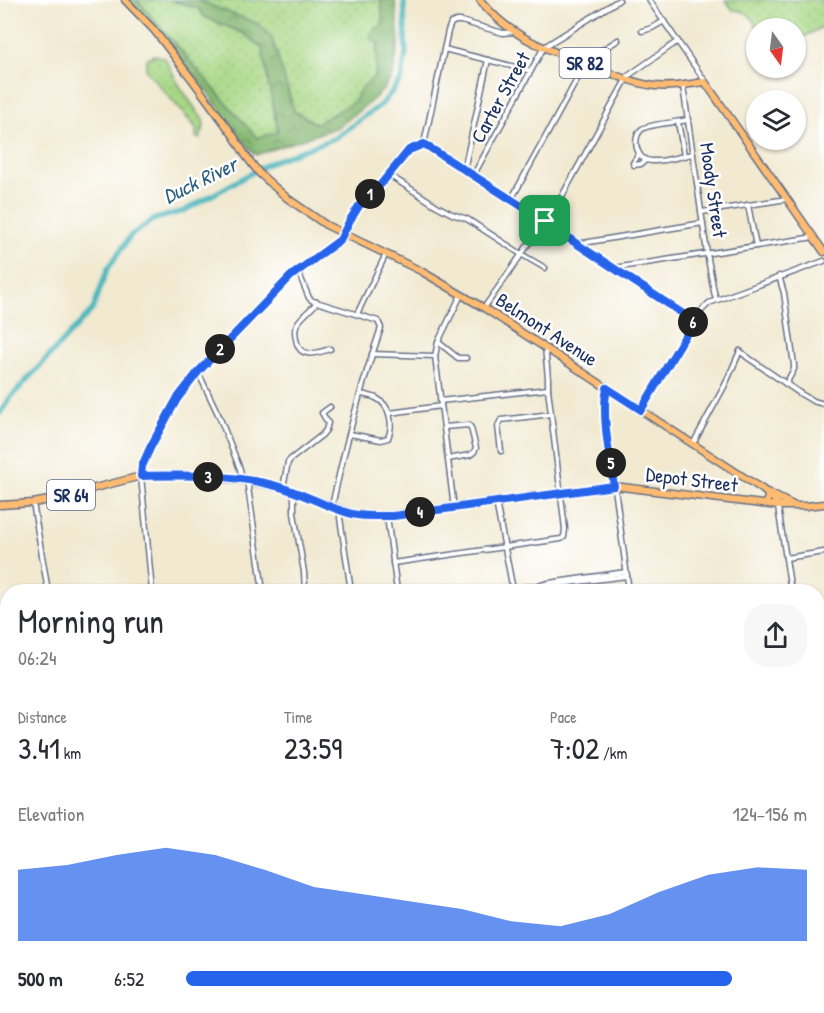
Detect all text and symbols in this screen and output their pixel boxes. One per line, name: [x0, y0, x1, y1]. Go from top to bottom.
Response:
north arrow: [746, 18, 806, 78]
map controls: [746, 18, 806, 150]
street label: Carter Street: [464, 46, 537, 147]
road number: SR 82: [560, 48, 610, 78]
button: layers: [746, 90, 806, 150]
street label: Moody Street: [694, 141, 734, 240]
water label: Duck River: [158, 148, 245, 210]
pin: 1: [355, 179, 385, 209]
text: 1: [367, 183, 373, 205]
pin: [519, 195, 570, 246]
icon: arrive: [528, 204, 561, 237]
street label: Belmont Avenue: [491, 286, 603, 372]
pin: 6: [678, 307, 708, 337]
text: 6: [690, 311, 696, 333]
pin: 2: [205, 334, 235, 364]
text: 2: [216, 338, 224, 360]
pin: 5: [596, 448, 626, 478]
text: 5: [608, 452, 614, 474]
street label: Depot Street: [645, 460, 740, 498]
pin: 3: [193, 462, 223, 492]
text: 3: [204, 466, 212, 488]
road number: SR 64: [47, 480, 95, 510]
pin: 4: [405, 497, 435, 527]
text: 4: [417, 501, 423, 523]
text: Morning run: [18, 599, 164, 643]
button: share: [744, 604, 807, 667]
text: 06:24: [18, 644, 56, 671]
text: Distance: [18, 706, 67, 728]
text: Time: [284, 706, 312, 728]
text: Pace: [550, 706, 577, 728]
text: 3.41: [18, 728, 60, 768]
text: 23:59: [284, 728, 342, 768]
text: 7:02: [550, 728, 599, 768]
text: km: [60, 742, 81, 764]
text: /km: [599, 742, 627, 764]
text: Elevation: [18, 800, 84, 827]
text: 124–156 m: [733, 800, 807, 827]
text: 500 m: [18, 965, 63, 992]
text: 6:52: [114, 965, 144, 992]

